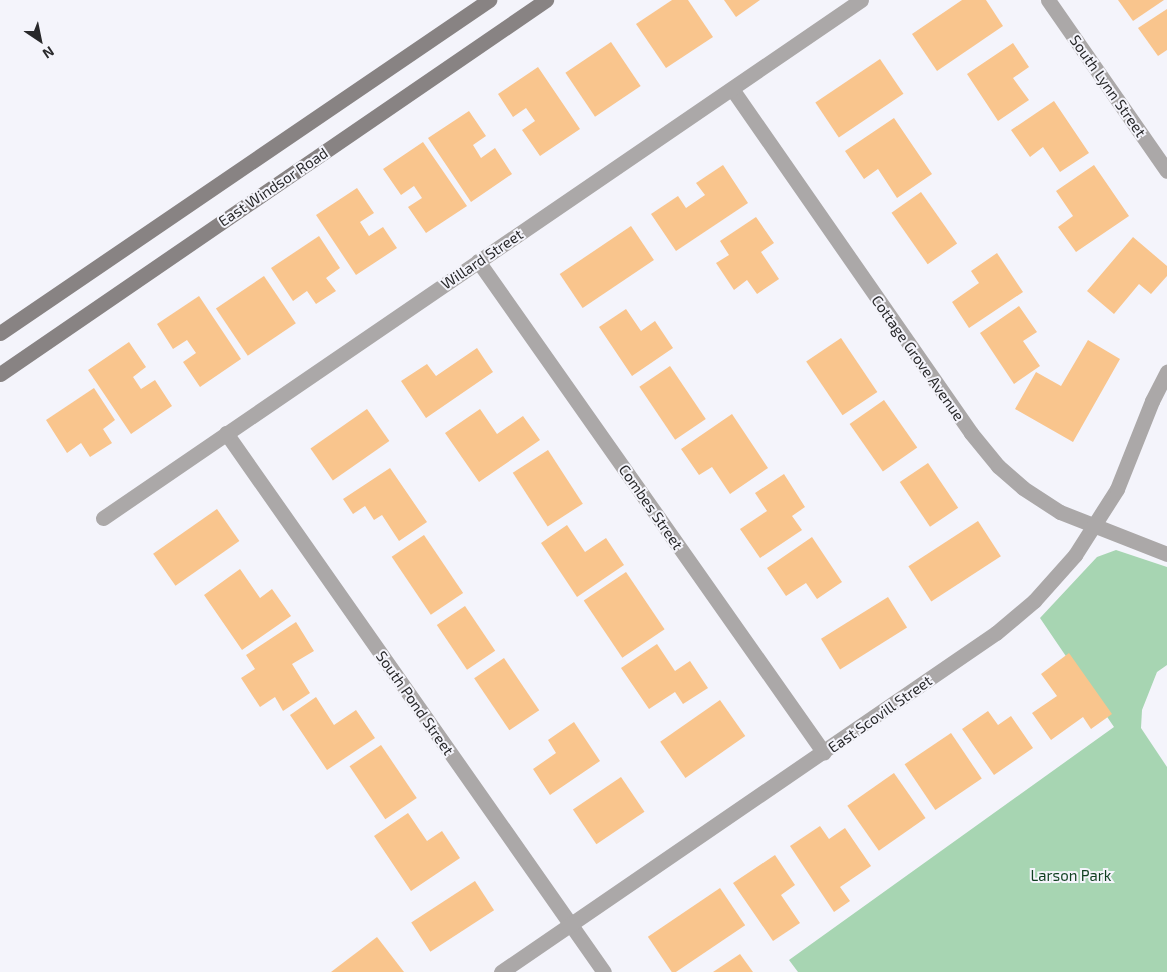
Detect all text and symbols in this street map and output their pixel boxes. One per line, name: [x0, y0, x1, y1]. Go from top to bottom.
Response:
north arrow: [15, 15, 65, 65]
street label: South Lynn Street: [1066, 32, 1150, 140]
text: N: [40, 43, 58, 63]
street label: East Windsor Road: [215, 144, 331, 230]
street label: Willard Street: [438, 225, 526, 293]
street label: Cottage Grove Avenue: [868, 292, 968, 424]
street label: Combes Street: [615, 461, 687, 553]
street label: South Pond Street: [372, 648, 458, 758]
street label: East Scovill Street: [824, 671, 936, 757]
park label: Larson Park: [1031, 867, 1111, 885]

